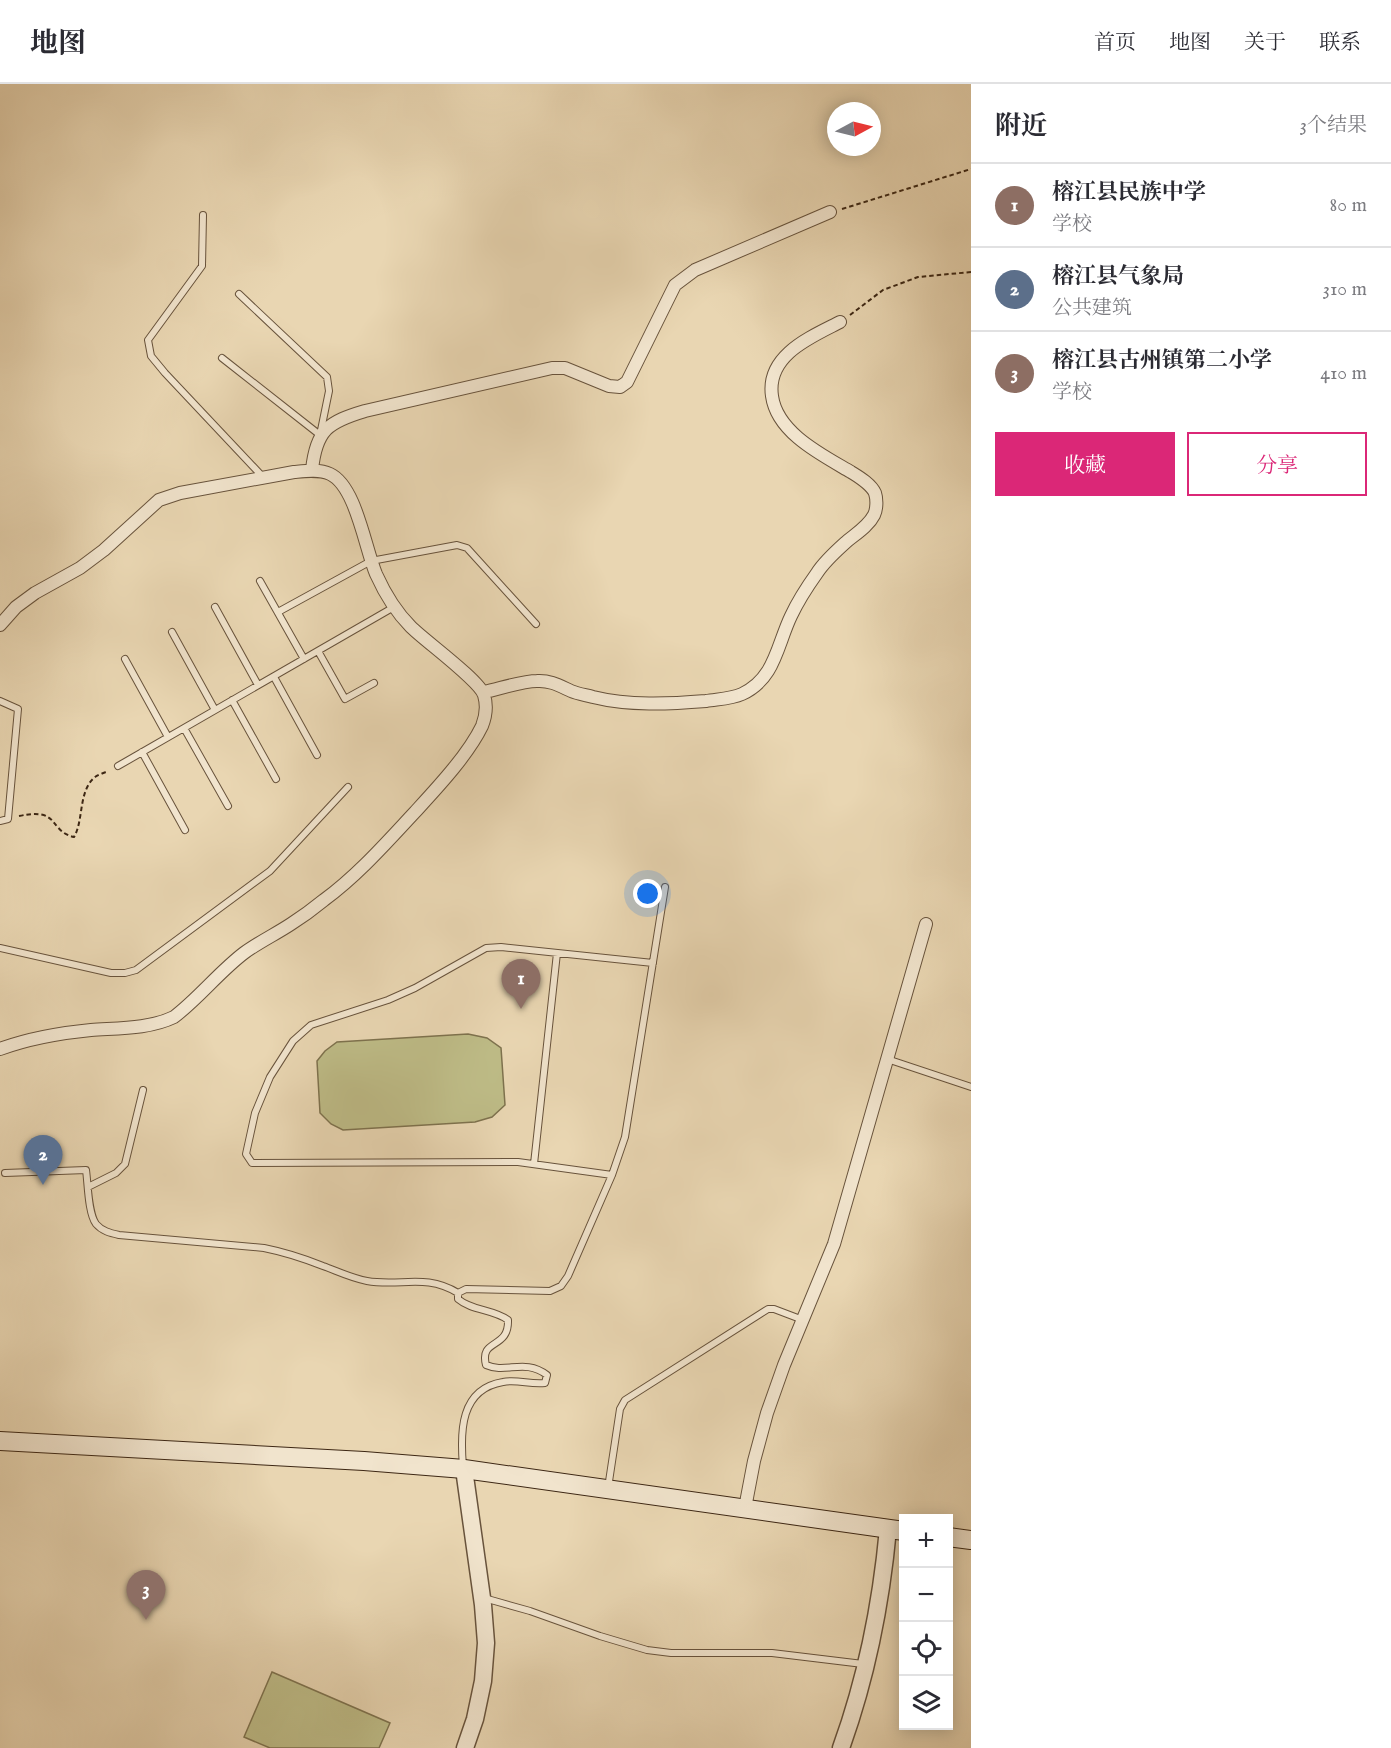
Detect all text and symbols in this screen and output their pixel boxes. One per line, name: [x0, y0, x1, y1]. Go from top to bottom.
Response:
text: 地图: [30, 27, 86, 62]
text: 首页: [1094, 30, 1136, 57]
text: 地图: [1169, 30, 1211, 57]
text: 关于: [1244, 30, 1286, 57]
text: 联系: [1319, 30, 1361, 57]
north arrow: [827, 102, 881, 156]
text: 附近: [995, 110, 1047, 143]
text: 3个结果: [1300, 113, 1367, 138]
text: 榕江县民族中学: [1052, 179, 1206, 207]
text: 1: [1011, 193, 1018, 218]
text: 80 m: [1330, 193, 1367, 218]
text: 学校: [1052, 212, 1092, 237]
text: 榕江县气象局: [1052, 263, 1184, 291]
text: 2: [1010, 277, 1019, 302]
text: 310 m: [1323, 277, 1367, 302]
text: 公共建筑: [1052, 296, 1132, 321]
text: 榕江县古州镇第二小学: [1052, 347, 1272, 375]
text: 3: [1011, 361, 1018, 386]
text: 410 m: [1320, 361, 1367, 386]
text: 学校: [1052, 380, 1092, 405]
button: 收藏: [995, 432, 1175, 496]
button: 分享: [1187, 432, 1367, 496]
your location: [633, 879, 662, 908]
pin: 1: [502, 960, 540, 1009]
pin: 2: [24, 1136, 63, 1185]
map controls: [899, 1514, 953, 1730]
button: +: [899, 1514, 953, 1568]
button: −: [899, 1568, 953, 1622]
pin: 3: [126, 1570, 166, 1620]
button: locate: [899, 1622, 953, 1676]
button: layers: [899, 1676, 953, 1730]

